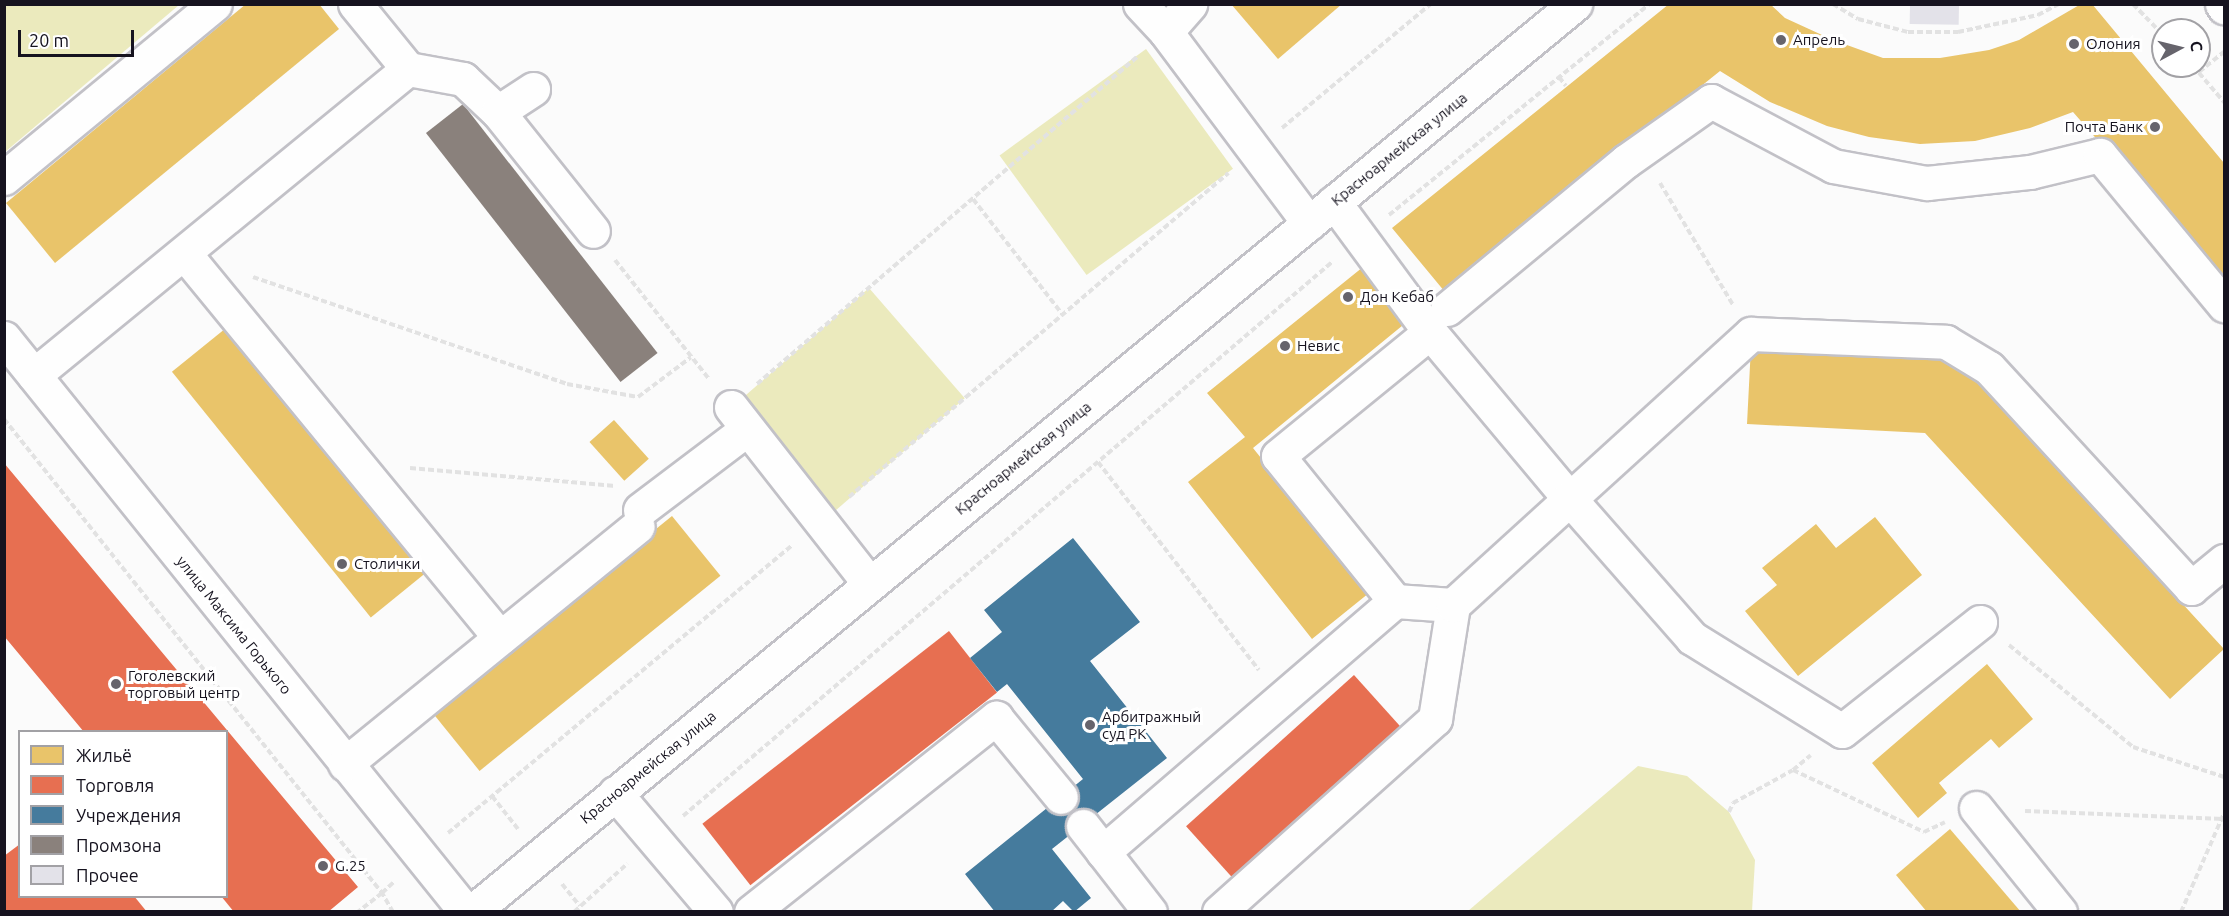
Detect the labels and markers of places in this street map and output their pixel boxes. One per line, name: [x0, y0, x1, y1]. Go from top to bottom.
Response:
place label: Апрель: [1793, 31, 1845, 49]
marker: Апрель: [1774, 33, 1788, 47]
place label: Олония: [2086, 35, 2141, 53]
marker: Олония: [2067, 37, 2081, 51]
place label: Почта Банк: [2065, 118, 2143, 136]
marker: Почта Банк: [2148, 120, 2162, 134]
place label: Дон Кебаб: [1360, 288, 1434, 306]
marker: Дон Кебаб: [1341, 290, 1355, 304]
place label: Невис: [1297, 337, 1340, 355]
marker: Невис: [1278, 339, 1292, 353]
place label: Столички: [354, 555, 420, 573]
marker: Столички: [335, 557, 349, 571]
place label: Гоголевский торговый центр: [128, 666, 240, 701]
marker: Гоголевский торговый центр: [109, 677, 123, 691]
place label: Арбитражный суд РК: [1102, 707, 1201, 742]
marker: Арбитражный суд РК: [1083, 718, 1097, 732]
place label: G.25: [335, 857, 366, 875]
marker: G.25: [316, 859, 330, 873]

